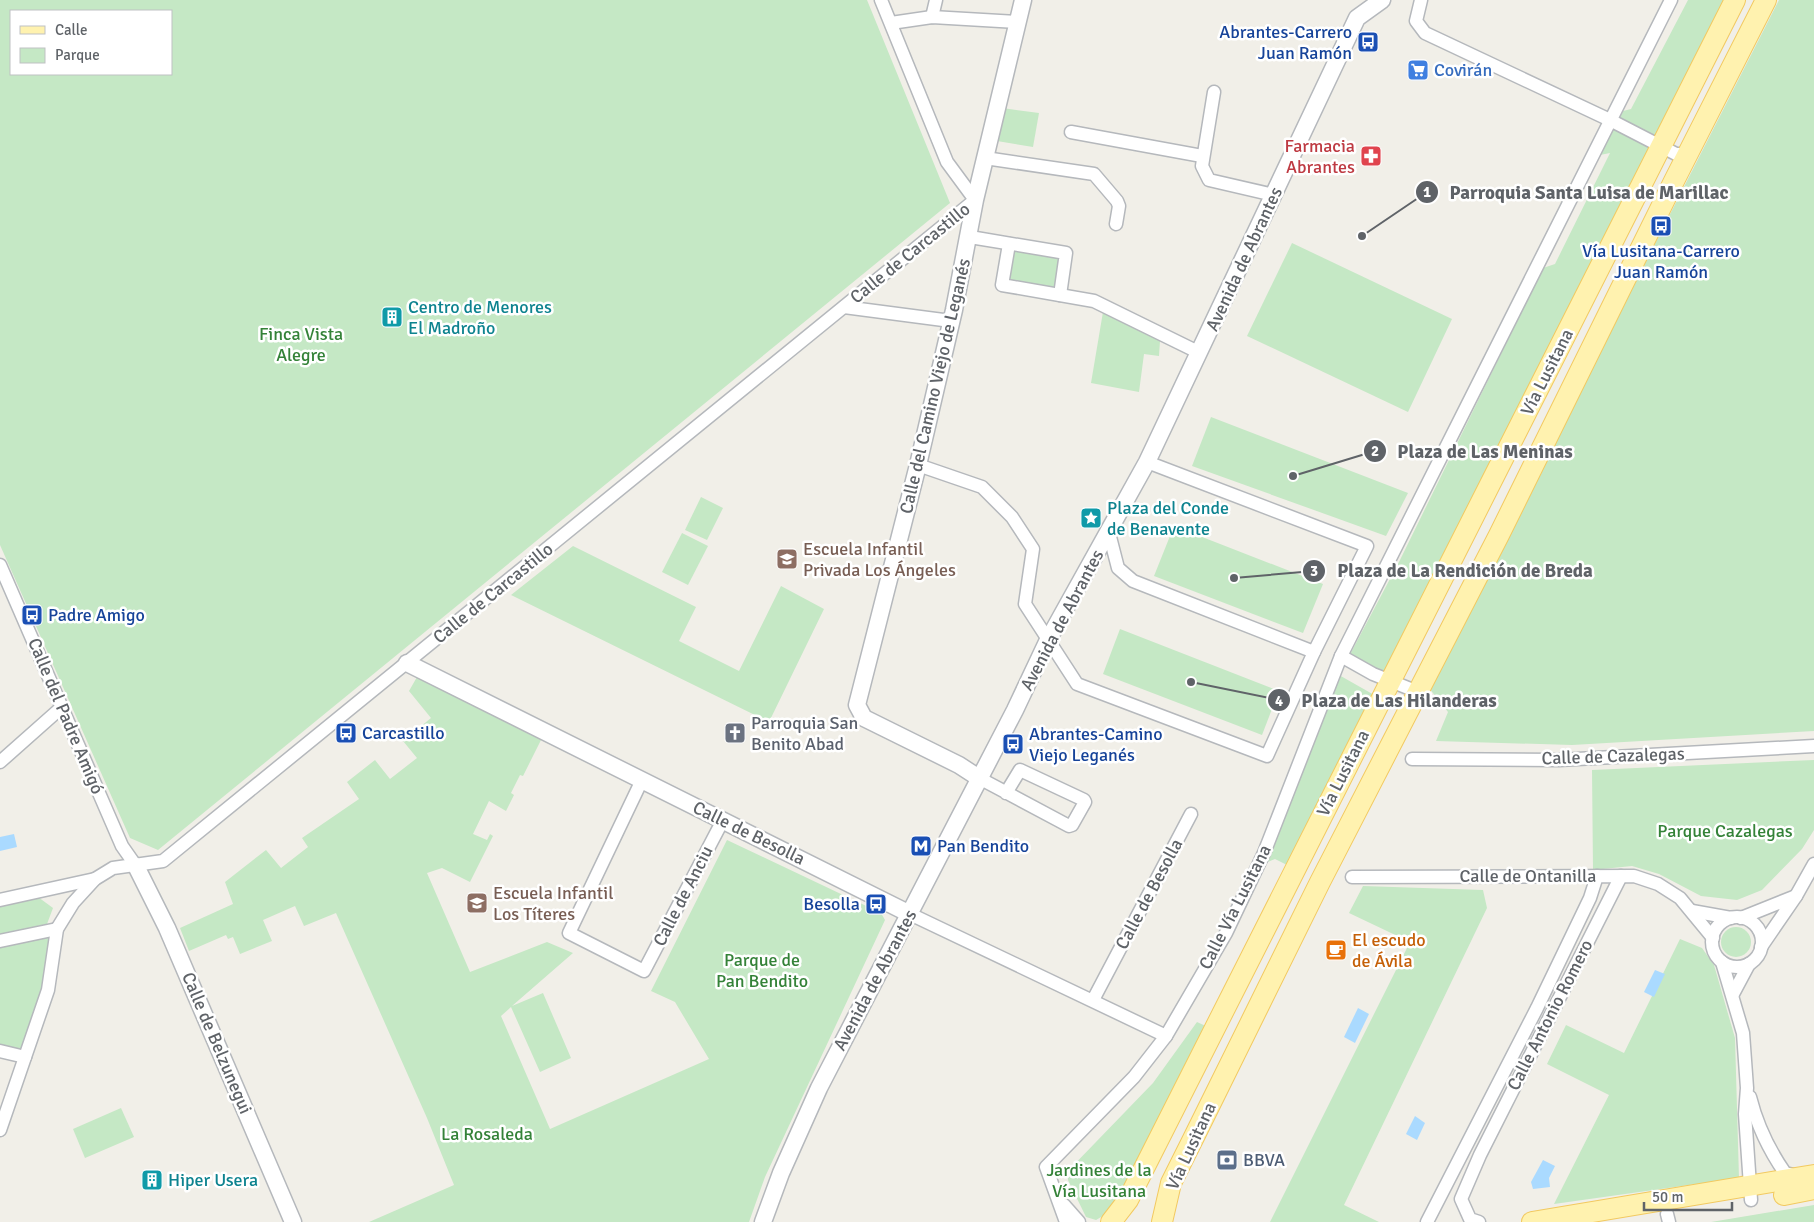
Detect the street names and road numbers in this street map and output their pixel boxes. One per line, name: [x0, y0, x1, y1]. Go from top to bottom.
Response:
street label: Avenida de Abrantes: [1201, 183, 1287, 335]
street label: Calle de Carcastillo: [846, 198, 974, 308]
street label: Calle del Camino Viejo de Leganés: [895, 256, 975, 516]
street label: Vía Lusitana: [1516, 325, 1578, 419]
street label: Calle de Carcastillo: [429, 538, 557, 648]
street label: Avenida de Abrantes: [1016, 546, 1108, 694]
street label: Calle del Padre Amigó: [23, 635, 109, 797]
street label: Vía Lusitana: [1312, 726, 1374, 820]
street label: Calle de Cazalegas: [1541, 743, 1685, 769]
street label: Calle de Besolla: [689, 796, 809, 870]
street label: Calle de Besolla: [1111, 835, 1187, 953]
street label: Calle Vía Lusitana: [1194, 841, 1276, 973]
street label: Calle de Anciu: [648, 842, 718, 950]
street label: Calle de Ontanilla: [1460, 865, 1596, 887]
street label: Avenida de Abrantes: [829, 906, 921, 1054]
street label: Calle Antonio Romero: [1502, 936, 1598, 1094]
street label: Calle de Belzunegui: [177, 969, 257, 1117]
street label: Vía Lusitana: [1161, 1099, 1221, 1193]

